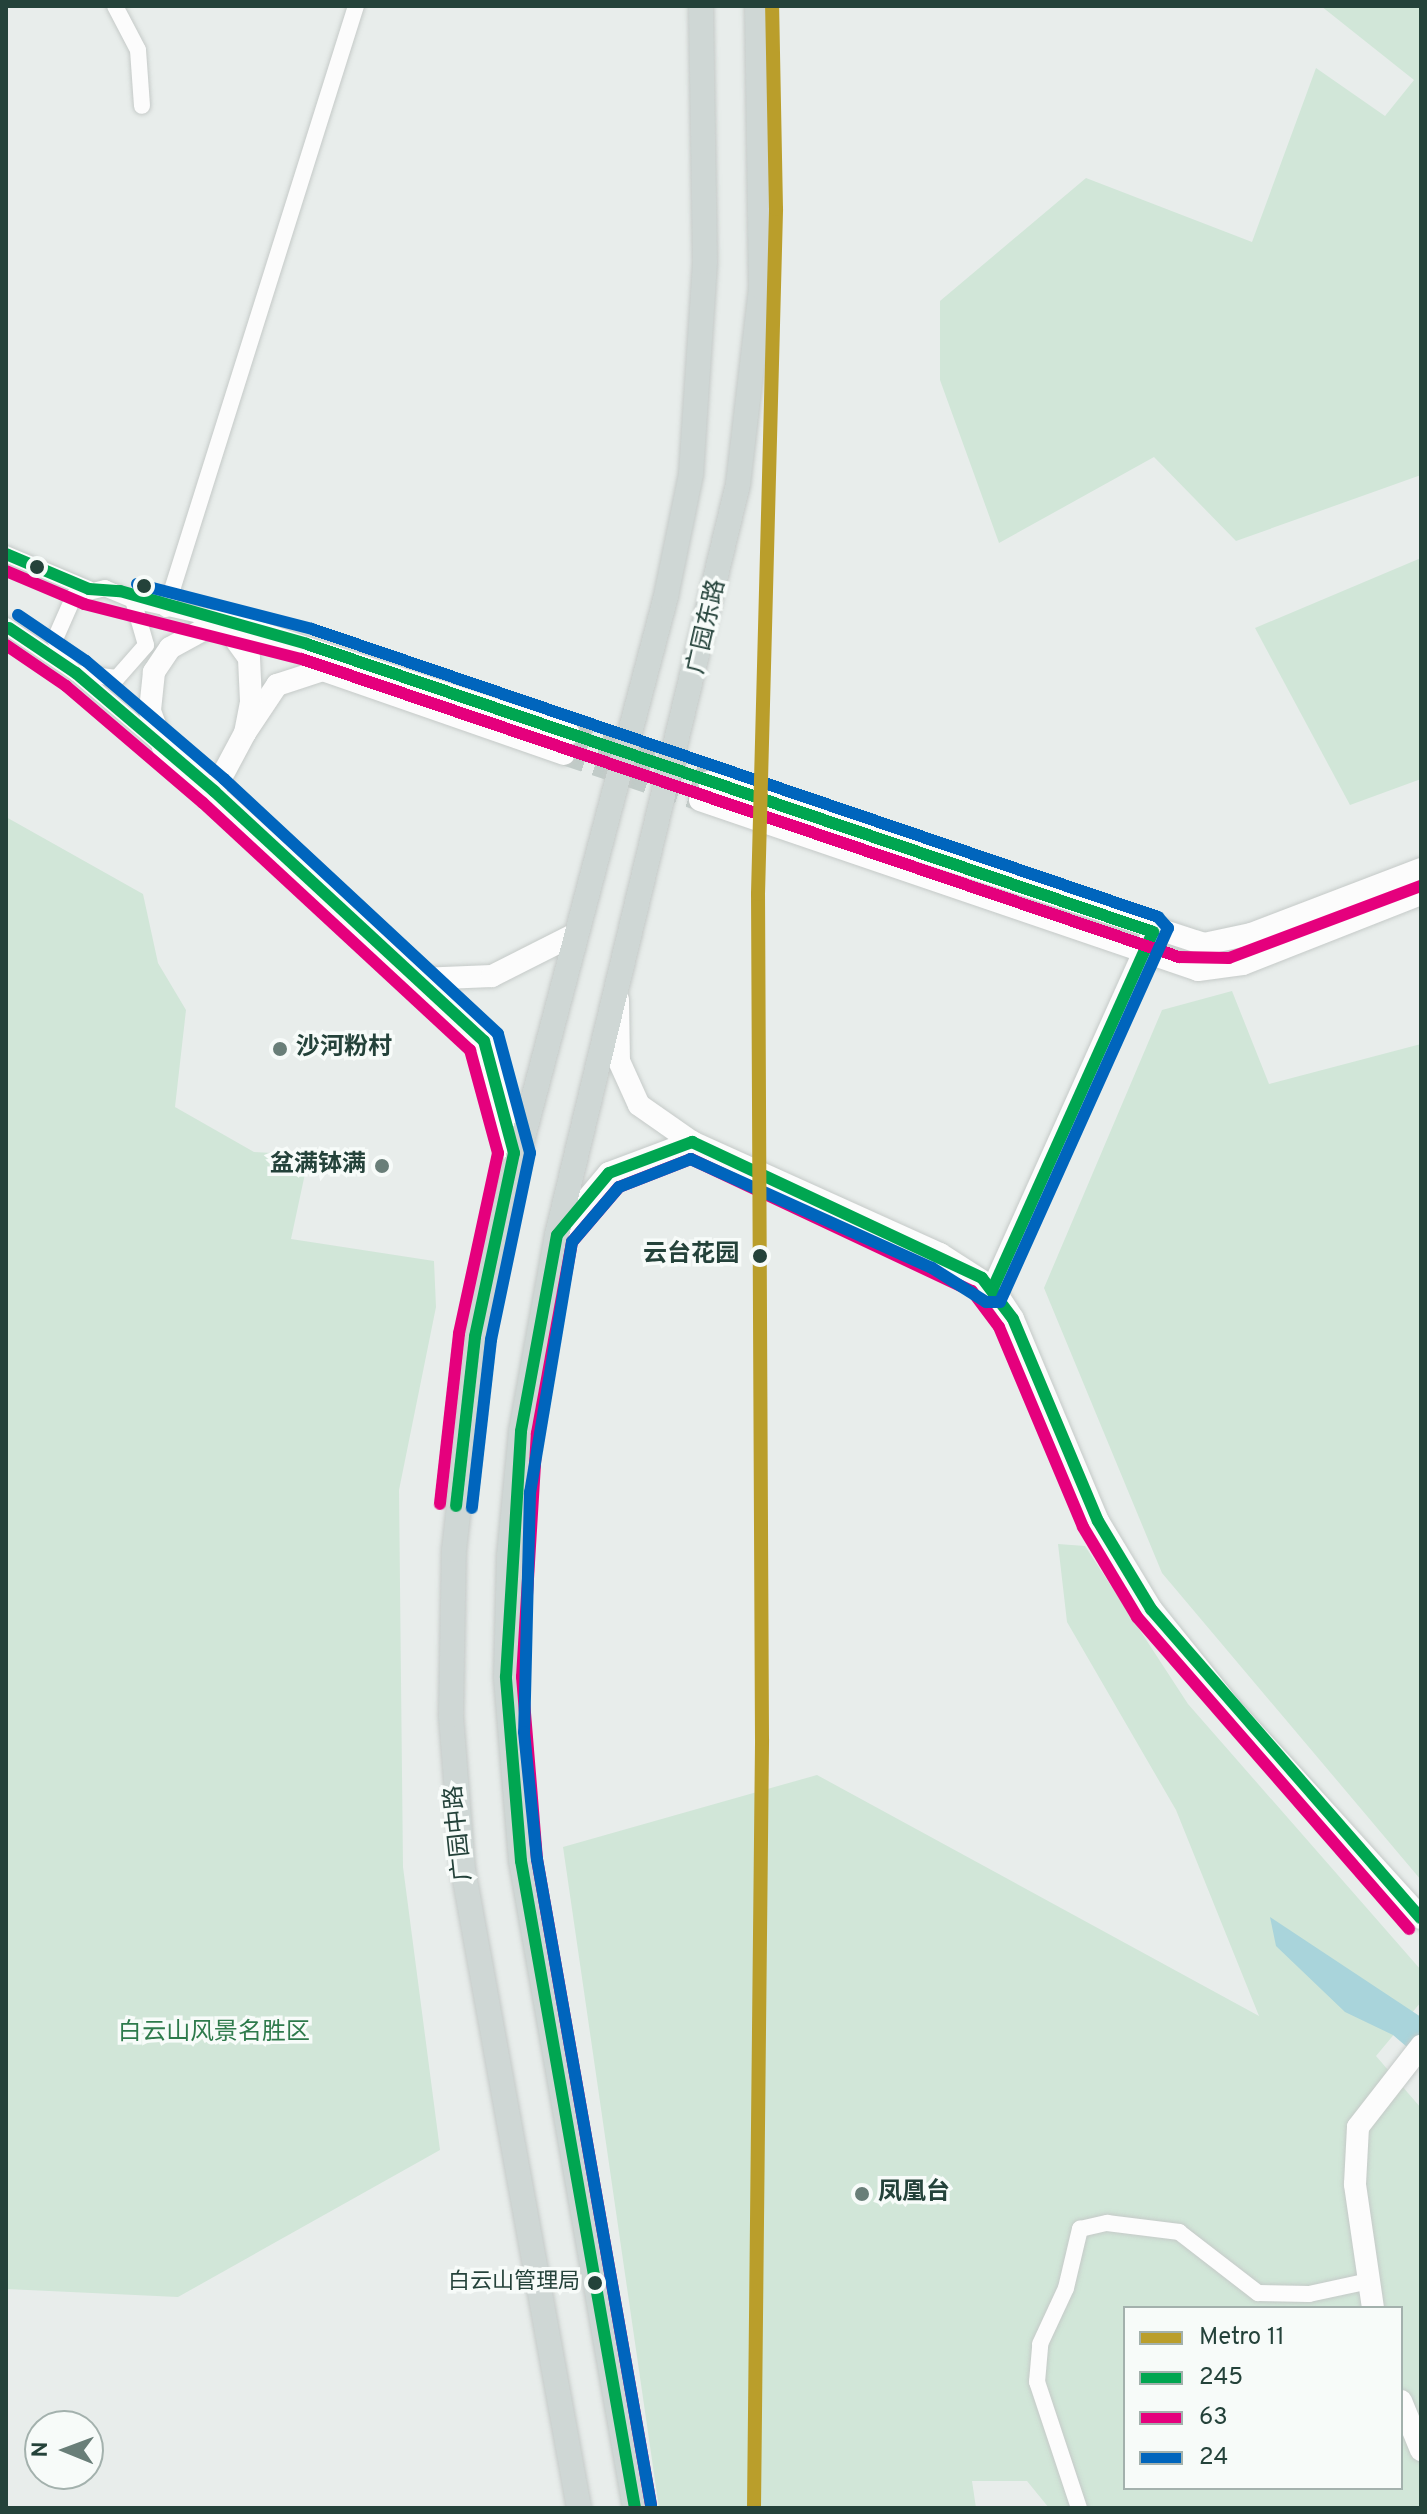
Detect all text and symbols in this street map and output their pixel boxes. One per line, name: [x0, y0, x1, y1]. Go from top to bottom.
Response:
unlabelled marker: [29, 559, 45, 575]
street label: 广园东路: [683, 577, 733, 677]
unlabelled marker: [136, 578, 152, 594]
place label: 沙河粉村: [296, 1035, 392, 1063]
marker: 沙河粉村: [271, 1040, 289, 1058]
place label: 盆满钵满: [270, 1152, 366, 1180]
marker: 盆满钵满: [373, 1157, 391, 1175]
place label: 云台花园: [643, 1242, 739, 1270]
marker: 云台花园: [746, 1242, 774, 1270]
street label: 广园中路: [441, 1784, 479, 1882]
park label: 白云山风景名胜区: [118, 2020, 310, 2048]
place label: 凤凰台: [878, 2180, 950, 2208]
marker: 凤凰台: [853, 2185, 871, 2203]
place label: 白云山管理局: [448, 2270, 580, 2296]
marker: 白云山管理局: [587, 2275, 603, 2291]
legend: [1123, 2306, 1403, 2490]
text: Metro 11: [1199, 2323, 1285, 2353]
text: 245: [1199, 2363, 1243, 2393]
text: 63: [1199, 2403, 1228, 2433]
north arrow: [24, 2410, 104, 2490]
text: N: [28, 2441, 55, 2458]
text: 24: [1199, 2443, 1228, 2473]

